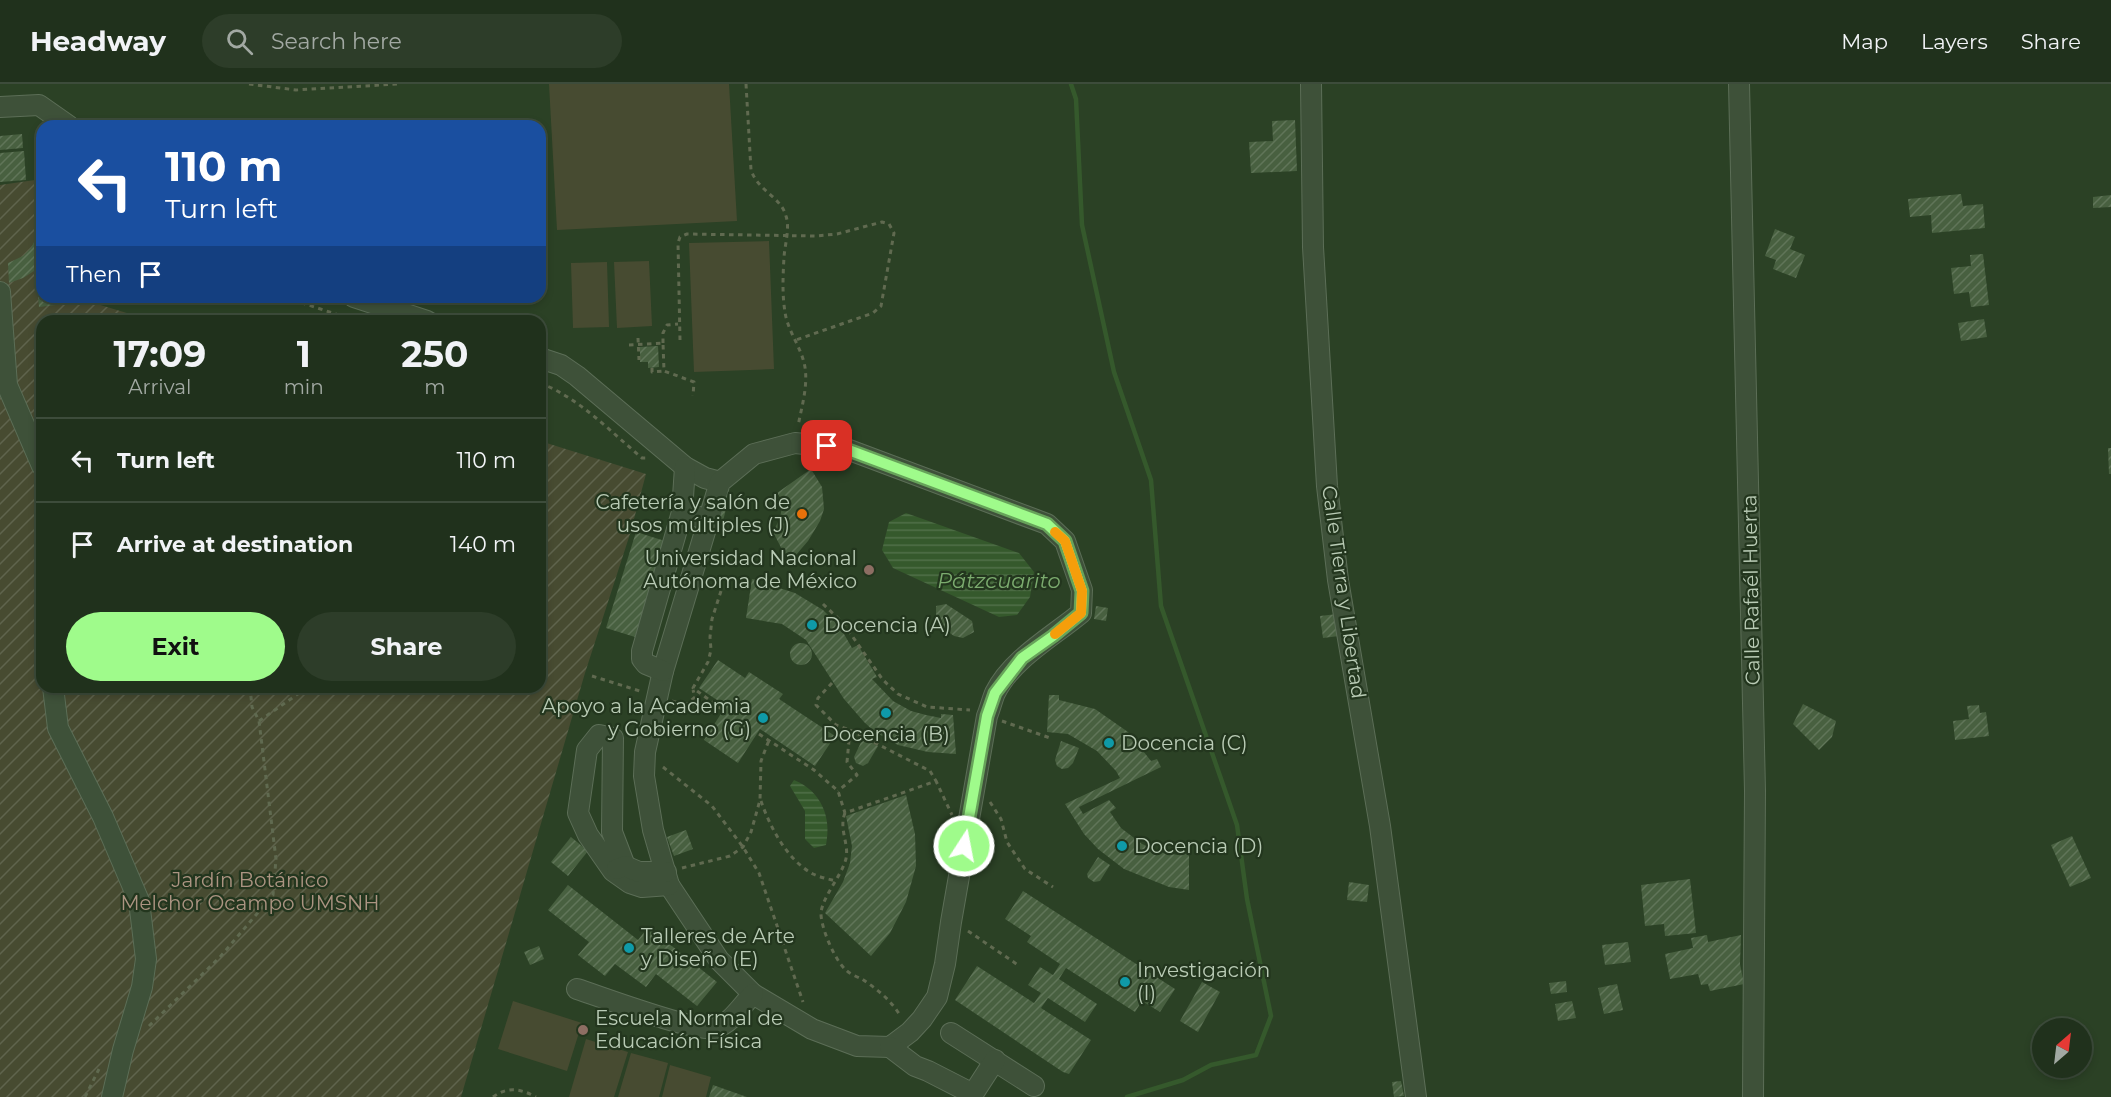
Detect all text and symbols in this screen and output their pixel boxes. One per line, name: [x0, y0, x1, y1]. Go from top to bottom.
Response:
search box: [202, 14, 622, 68]
text: Headway: [30, 24, 166, 58]
icon: search: [223, 25, 256, 58]
text: Search here: [271, 28, 402, 55]
text: Map: [1841, 29, 1888, 54]
text: Layers: [1921, 29, 1988, 54]
text: Share: [2021, 29, 2081, 54]
text: 110 m: [165, 140, 282, 192]
icon: left: [66, 144, 144, 222]
text: Turn left: [165, 192, 278, 225]
icon: arrive: [134, 258, 167, 291]
text: Then: [66, 261, 122, 288]
text: 17:09: [114, 332, 206, 376]
text: 1: [297, 332, 311, 376]
text: 250: [401, 332, 468, 376]
text: Arrival: [128, 375, 191, 399]
text: min: [284, 375, 324, 399]
text: m: [424, 375, 445, 399]
pin: [801, 420, 852, 471]
icon: arrive: [810, 429, 843, 462]
icon: left: [66, 444, 99, 477]
text: Turn left: [117, 447, 215, 474]
text: 110 m: [456, 447, 516, 474]
street label: Calle Tierra y Libertad: [1317, 484, 1371, 700]
place label: Cafetería y salón de usos múltiples (J): [595, 490, 790, 537]
street label: Calle Rafaél Huerta: [1737, 494, 1765, 686]
marker: Cafetería y salón de usos múltiples (J): [795, 507, 809, 521]
icon: arrive: [66, 528, 99, 561]
text: Arrive at destination: [117, 531, 353, 558]
text: 140 m: [450, 531, 516, 558]
place label: Universidad Nacional Autónoma de México: [643, 546, 857, 593]
marker: Universidad Nacional Autónoma de México: [862, 563, 876, 577]
water label: Pátzcuarito: [937, 568, 1061, 593]
button: Exit: [66, 612, 285, 681]
button: Share: [297, 612, 516, 681]
place label: Docencia (A): [824, 613, 951, 637]
marker: Docencia (A): [805, 618, 819, 632]
place label: Apoyo a la Academia y Gobierno (G): [542, 694, 751, 741]
marker: Docencia (B): [879, 706, 893, 720]
marker: Apoyo a la Academia y Gobierno (G): [756, 711, 770, 725]
place label: Docencia (B): [822, 722, 950, 746]
place label: Docencia (C): [1121, 731, 1248, 755]
marker: Docencia (C): [1102, 736, 1116, 750]
position arrow: [932, 814, 996, 878]
place label: Docencia (D): [1134, 834, 1263, 858]
marker: Docencia (D): [1115, 839, 1129, 853]
park label: Jardín Botánico Melchor Ocampo UMSNH: [120, 868, 380, 915]
place label: Talleres de Arte y Diseño (E): [640, 924, 795, 971]
marker: Talleres de Arte y Diseño (E): [622, 941, 636, 955]
place label: Investigación (I): [1137, 958, 1270, 1005]
marker: Investigación (I): [1118, 975, 1132, 989]
place label: Escuela Normal de Educación Física: [595, 1006, 783, 1053]
north arrow: [2032, 1018, 2092, 1078]
map controls: [2032, 1018, 2092, 1078]
marker: Escuela Normal de Educación Física: [576, 1023, 590, 1037]

